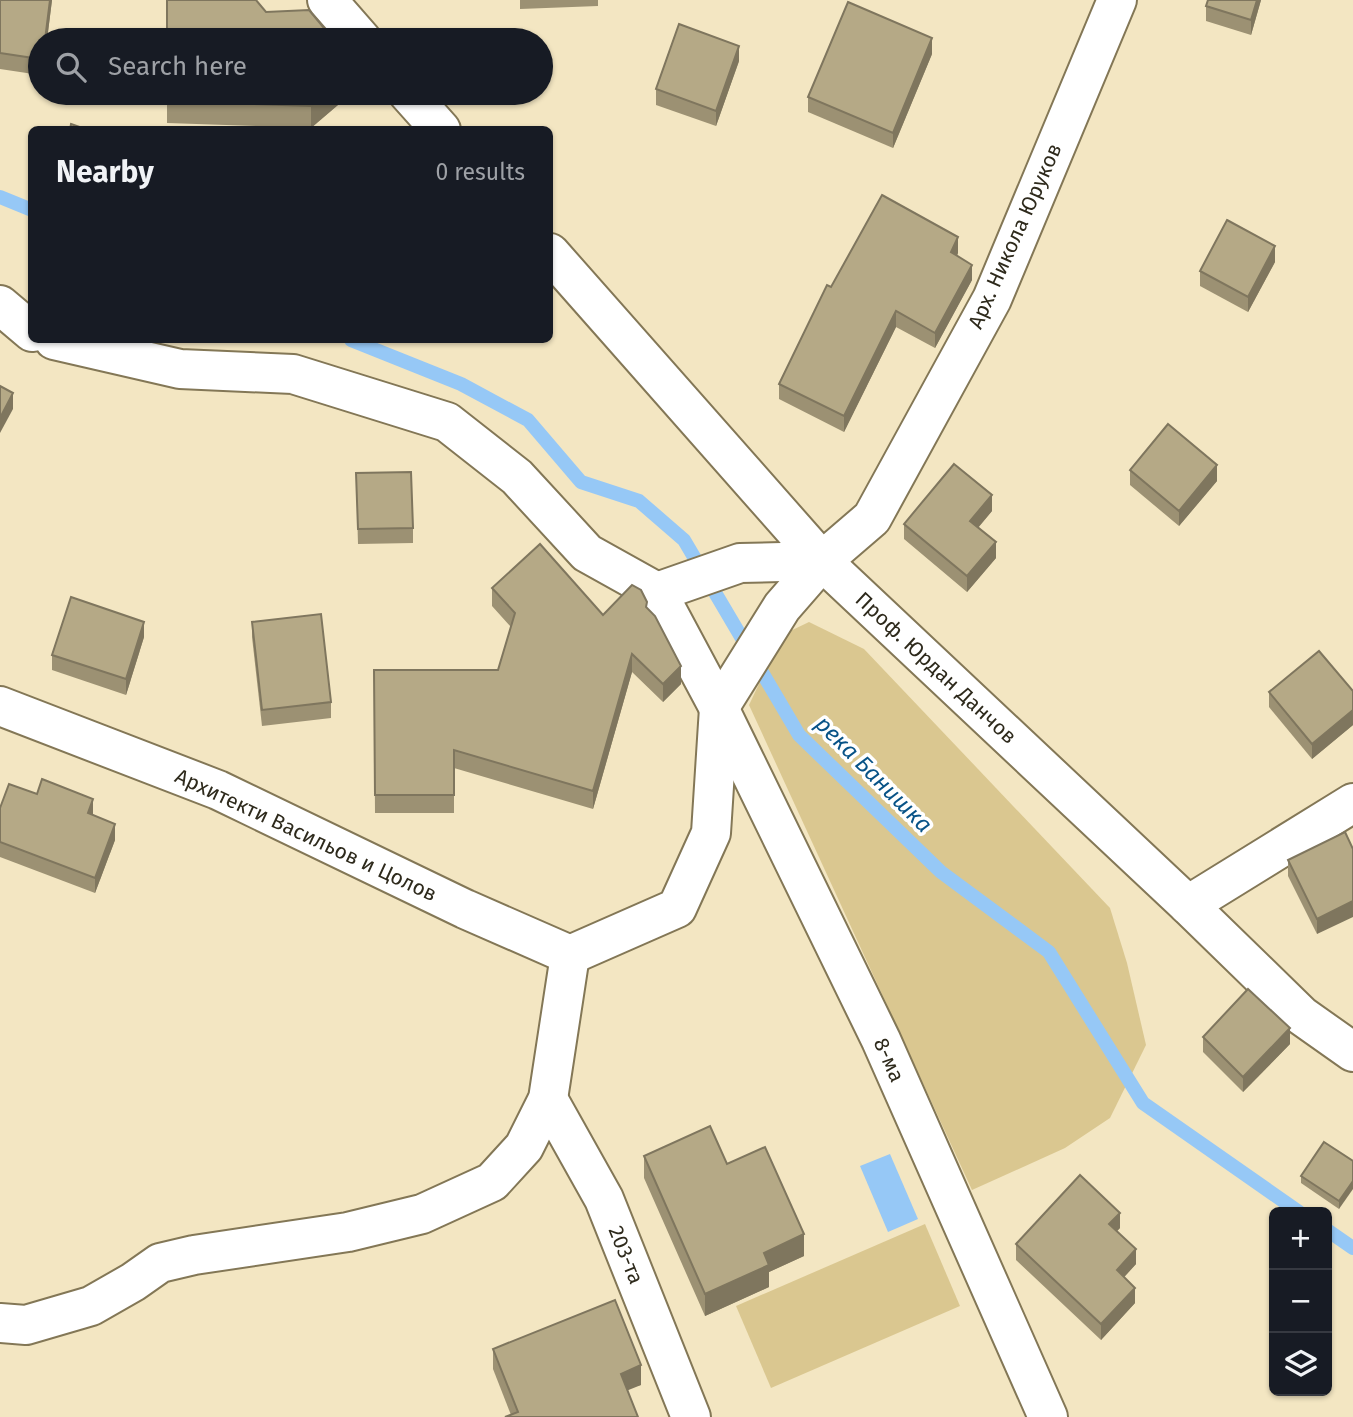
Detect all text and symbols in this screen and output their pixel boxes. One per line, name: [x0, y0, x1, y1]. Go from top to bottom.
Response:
search box: [28, 28, 553, 105]
icon: search: [52, 48, 90, 86]
text: Search here: [108, 51, 247, 82]
street label: Арх. Никола Юруков: [962, 139, 1068, 333]
text: Nearby: [56, 154, 154, 190]
text: 0 results: [435, 158, 525, 186]
street label: Проф. Юрдан Данчов: [850, 586, 1022, 750]
water label: река Банишка: [810, 710, 938, 838]
street label: Архитекти Васильов и Цолов: [171, 763, 441, 907]
street label: 8-ма: [868, 1034, 910, 1086]
map controls: [1269, 1207, 1332, 1396]
button: +: [1269, 1207, 1332, 1270]
street label: 203-та: [603, 1222, 649, 1288]
button: −: [1269, 1270, 1332, 1333]
button: layers: [1269, 1333, 1332, 1396]

